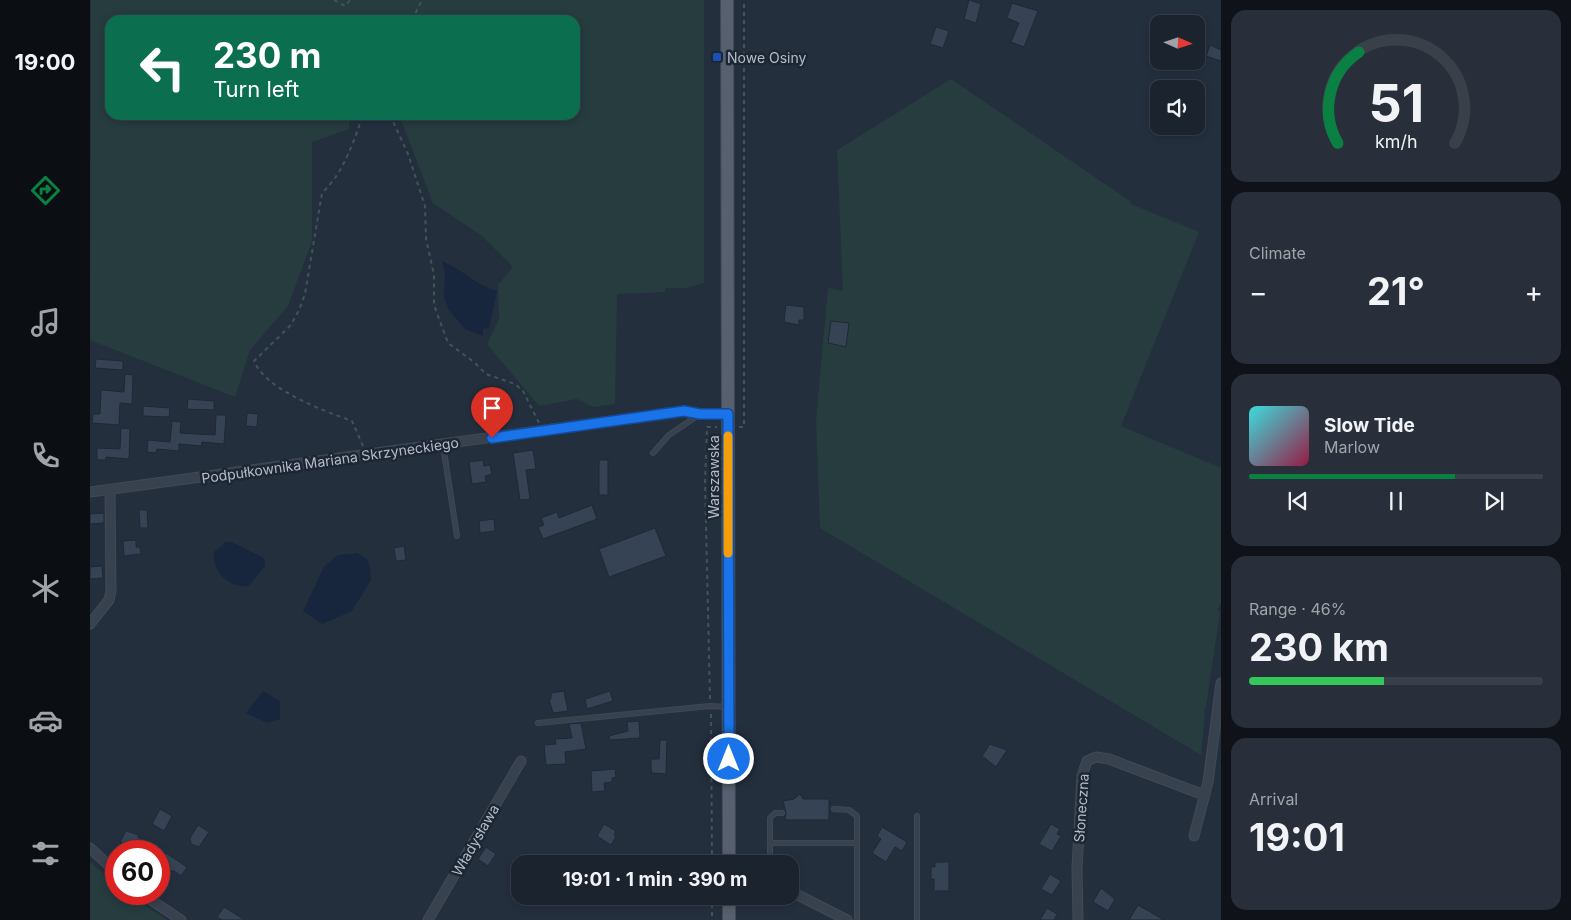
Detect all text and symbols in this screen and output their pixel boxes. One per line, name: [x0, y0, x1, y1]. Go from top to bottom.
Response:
north arrow: [1150, 15, 1205, 70]
map controls: [1150, 15, 1205, 135]
text: 230 m: [213, 34, 321, 76]
icon: left: [130, 35, 195, 100]
text: 19:00: [15, 49, 75, 75]
place label: Nowe Osiny: [727, 49, 807, 66]
marker: Nowe Osiny: [711, 51, 723, 63]
text: 51: [1368, 72, 1424, 135]
text: Turn left: [213, 76, 299, 102]
button: sound: [1150, 80, 1205, 135]
text: km/h: [1375, 131, 1417, 152]
icon: directions: [28, 173, 63, 208]
text: Climate: [1249, 243, 1306, 263]
text: 21°: [1367, 268, 1425, 314]
text: −: [1249, 275, 1268, 309]
text: +: [1524, 275, 1543, 309]
icon: music: [28, 305, 63, 340]
pin: [471, 387, 513, 438]
icon: arrive: [478, 394, 506, 422]
text: Slow Tide: [1324, 414, 1415, 437]
street label: Podpułkownika Mariana Skrzyneckiego: [200, 434, 460, 486]
street label: Warszawska: [705, 435, 722, 519]
text: Marlow: [1324, 437, 1380, 457]
icon: phone: [28, 438, 63, 473]
icon: previous: [1284, 487, 1312, 515]
icon: pause: [1382, 487, 1410, 515]
icon: next: [1480, 487, 1508, 515]
icon: climate: [28, 571, 63, 606]
text: Range · 46%: [1249, 599, 1346, 619]
text: 230 km: [1249, 624, 1389, 670]
icon: car: [28, 703, 63, 738]
position arrow: [702, 732, 754, 784]
street label: Słoneczna: [1070, 773, 1092, 843]
text: Arrival: [1249, 789, 1298, 809]
street label: Władysława: [448, 801, 502, 879]
text: 19:01: [1249, 814, 1345, 860]
icon: filters: [28, 836, 63, 871]
speed limit sign: 60: [105, 840, 170, 905]
text: 19:01 · 1 min · 390 m: [563, 868, 747, 891]

